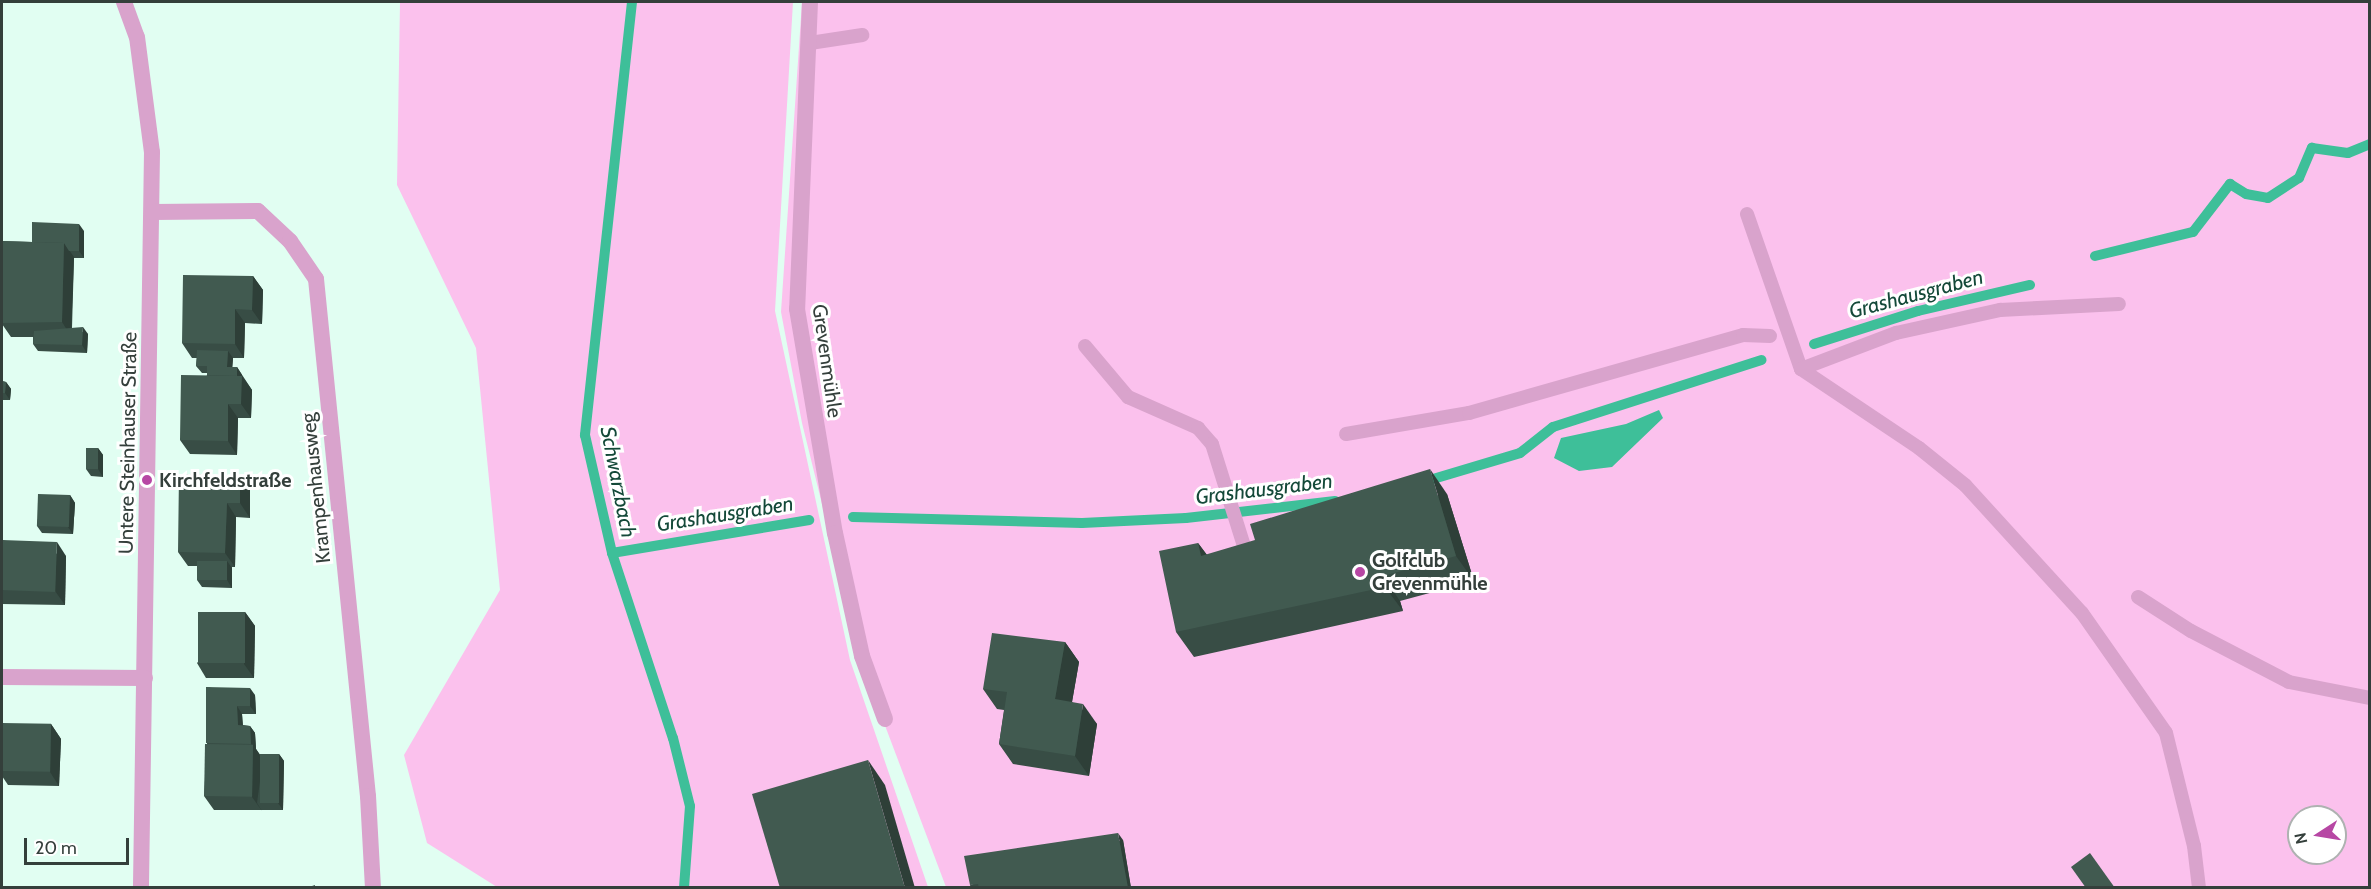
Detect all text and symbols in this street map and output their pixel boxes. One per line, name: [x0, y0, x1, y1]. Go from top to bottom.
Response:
water label: Grashausgraben: [1846, 264, 1986, 324]
street label: Grevenmühle: [807, 303, 847, 419]
street label: Untere Steinhauser Straße: [114, 332, 142, 554]
street label: Krampenhausweg: [296, 412, 336, 564]
water label: Schwarzbach: [595, 424, 641, 540]
place label: Kirchfeldstraße: [159, 468, 291, 492]
water label: Grashausgraben: [1194, 468, 1334, 510]
marker: Kirchfeldstraße: [140, 473, 154, 487]
water label: Grashausgraben: [655, 491, 795, 537]
place label: Golfclub Grevenmühle: [1372, 548, 1488, 595]
marker: Golfclub Grevenmühle: [1353, 565, 1367, 579]
north arrow: [2287, 805, 2347, 865]
scale bar: [27, 826, 132, 864]
text: N: [2290, 831, 2311, 846]
text: 20 m: [35, 837, 77, 859]

